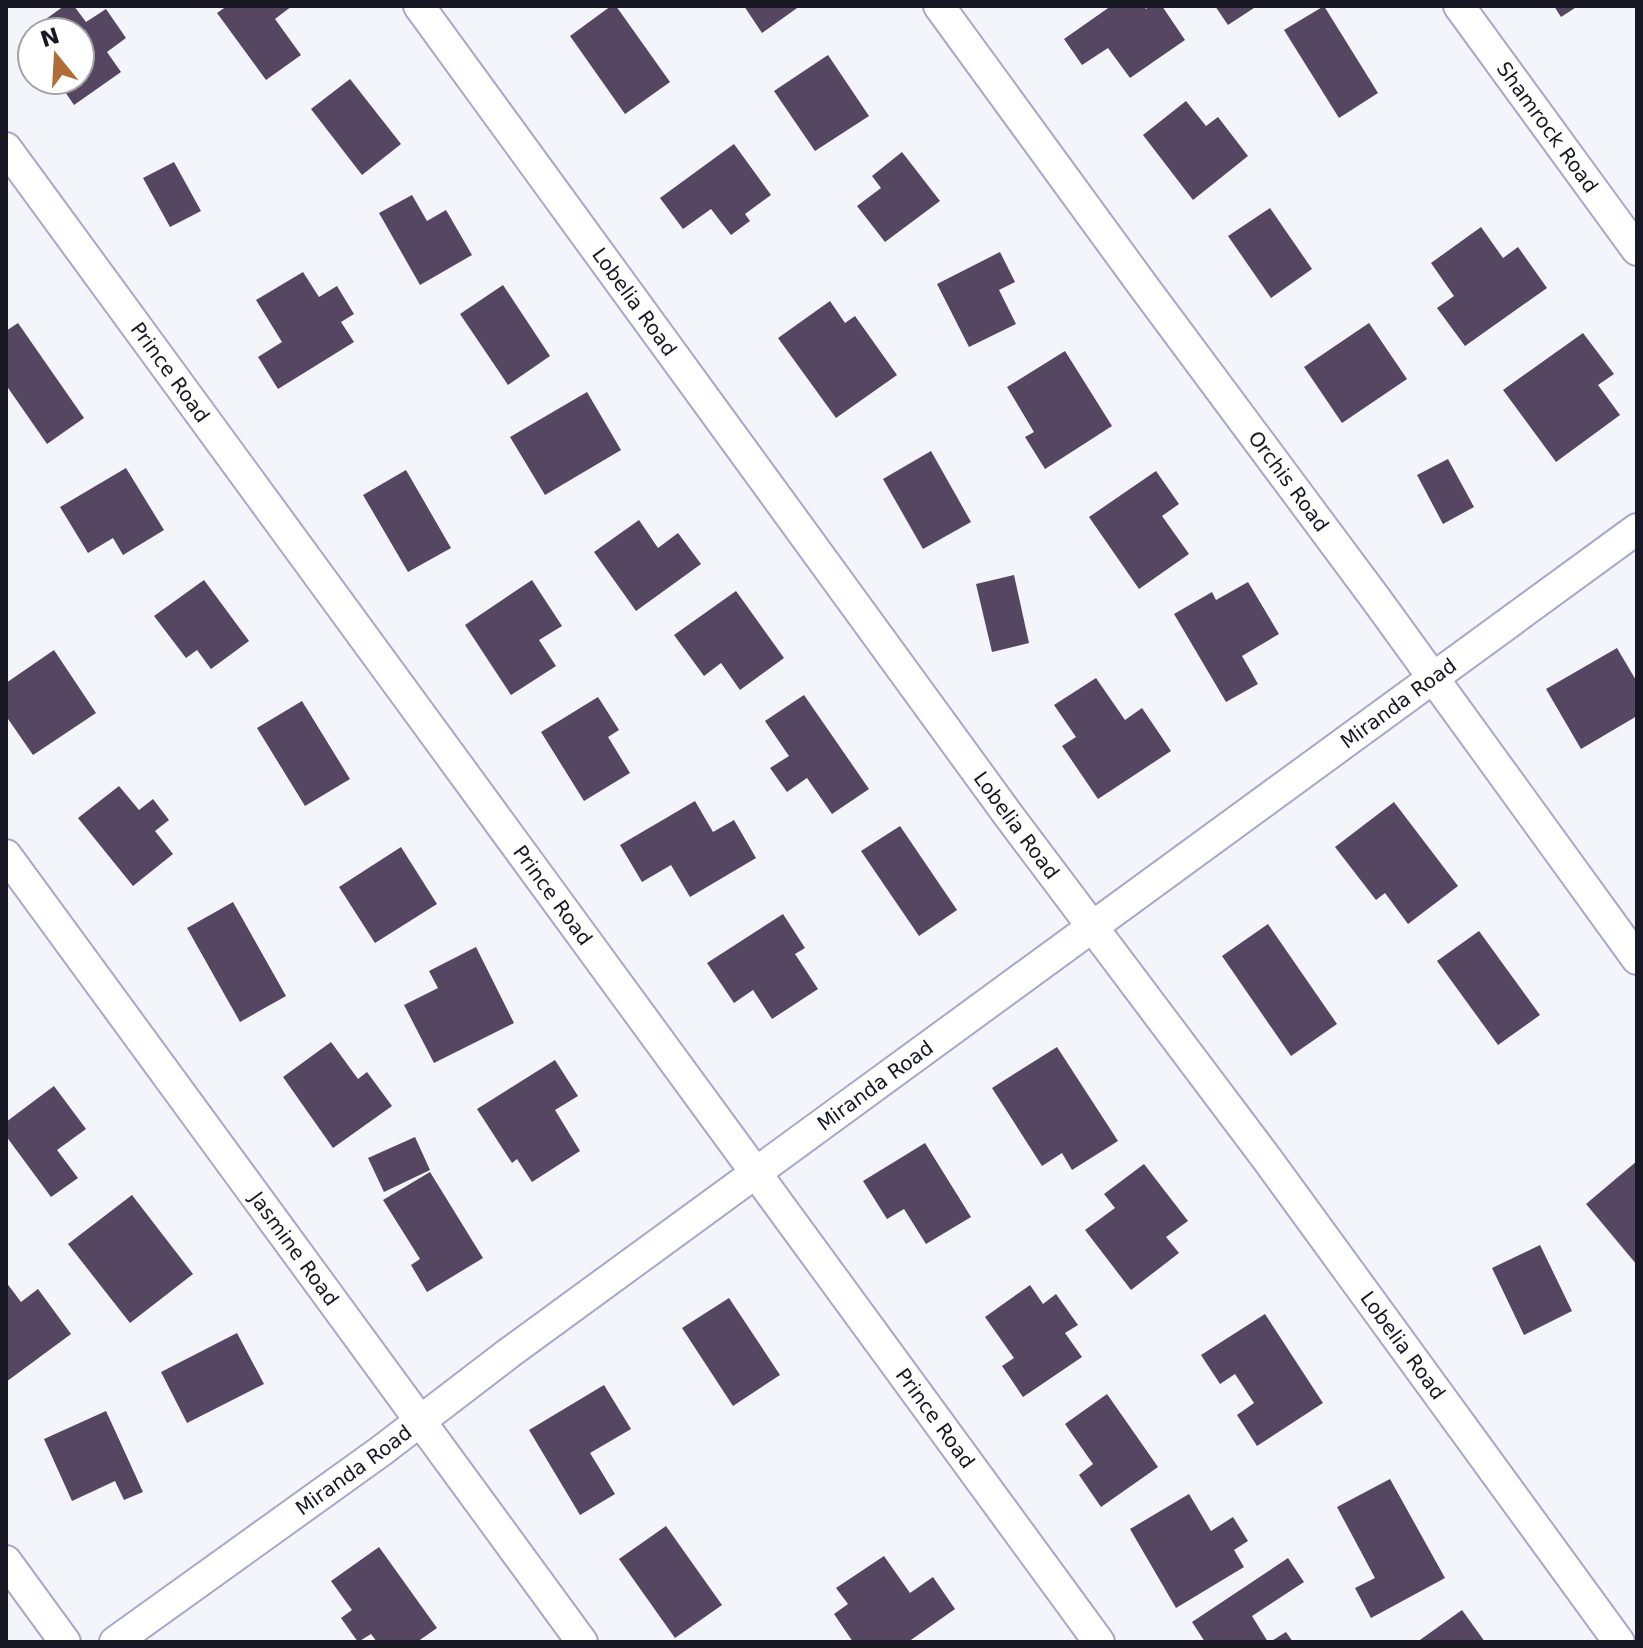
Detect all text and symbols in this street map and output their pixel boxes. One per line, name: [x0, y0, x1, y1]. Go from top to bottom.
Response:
north arrow: [16, 16, 96, 96]
text: N: [37, 23, 63, 52]
street label: Shamrock Road: [1492, 57, 1603, 197]
street label: Lobelia Road: [587, 243, 682, 361]
street label: Prince Road: [126, 318, 215, 427]
street label: Orchis Road: [1243, 426, 1334, 537]
street label: Miranda Road: [1336, 653, 1461, 754]
street label: Lobelia Road: [969, 767, 1064, 884]
street label: Prince Road: [508, 841, 597, 950]
street label: Miranda Road: [812, 1035, 938, 1136]
street label: Jasmine Road: [243, 1186, 344, 1310]
street label: Lobelia Road: [1355, 1287, 1450, 1404]
street label: Prince Road: [891, 1364, 980, 1473]
street label: Miranda Road: [291, 1420, 416, 1520]

